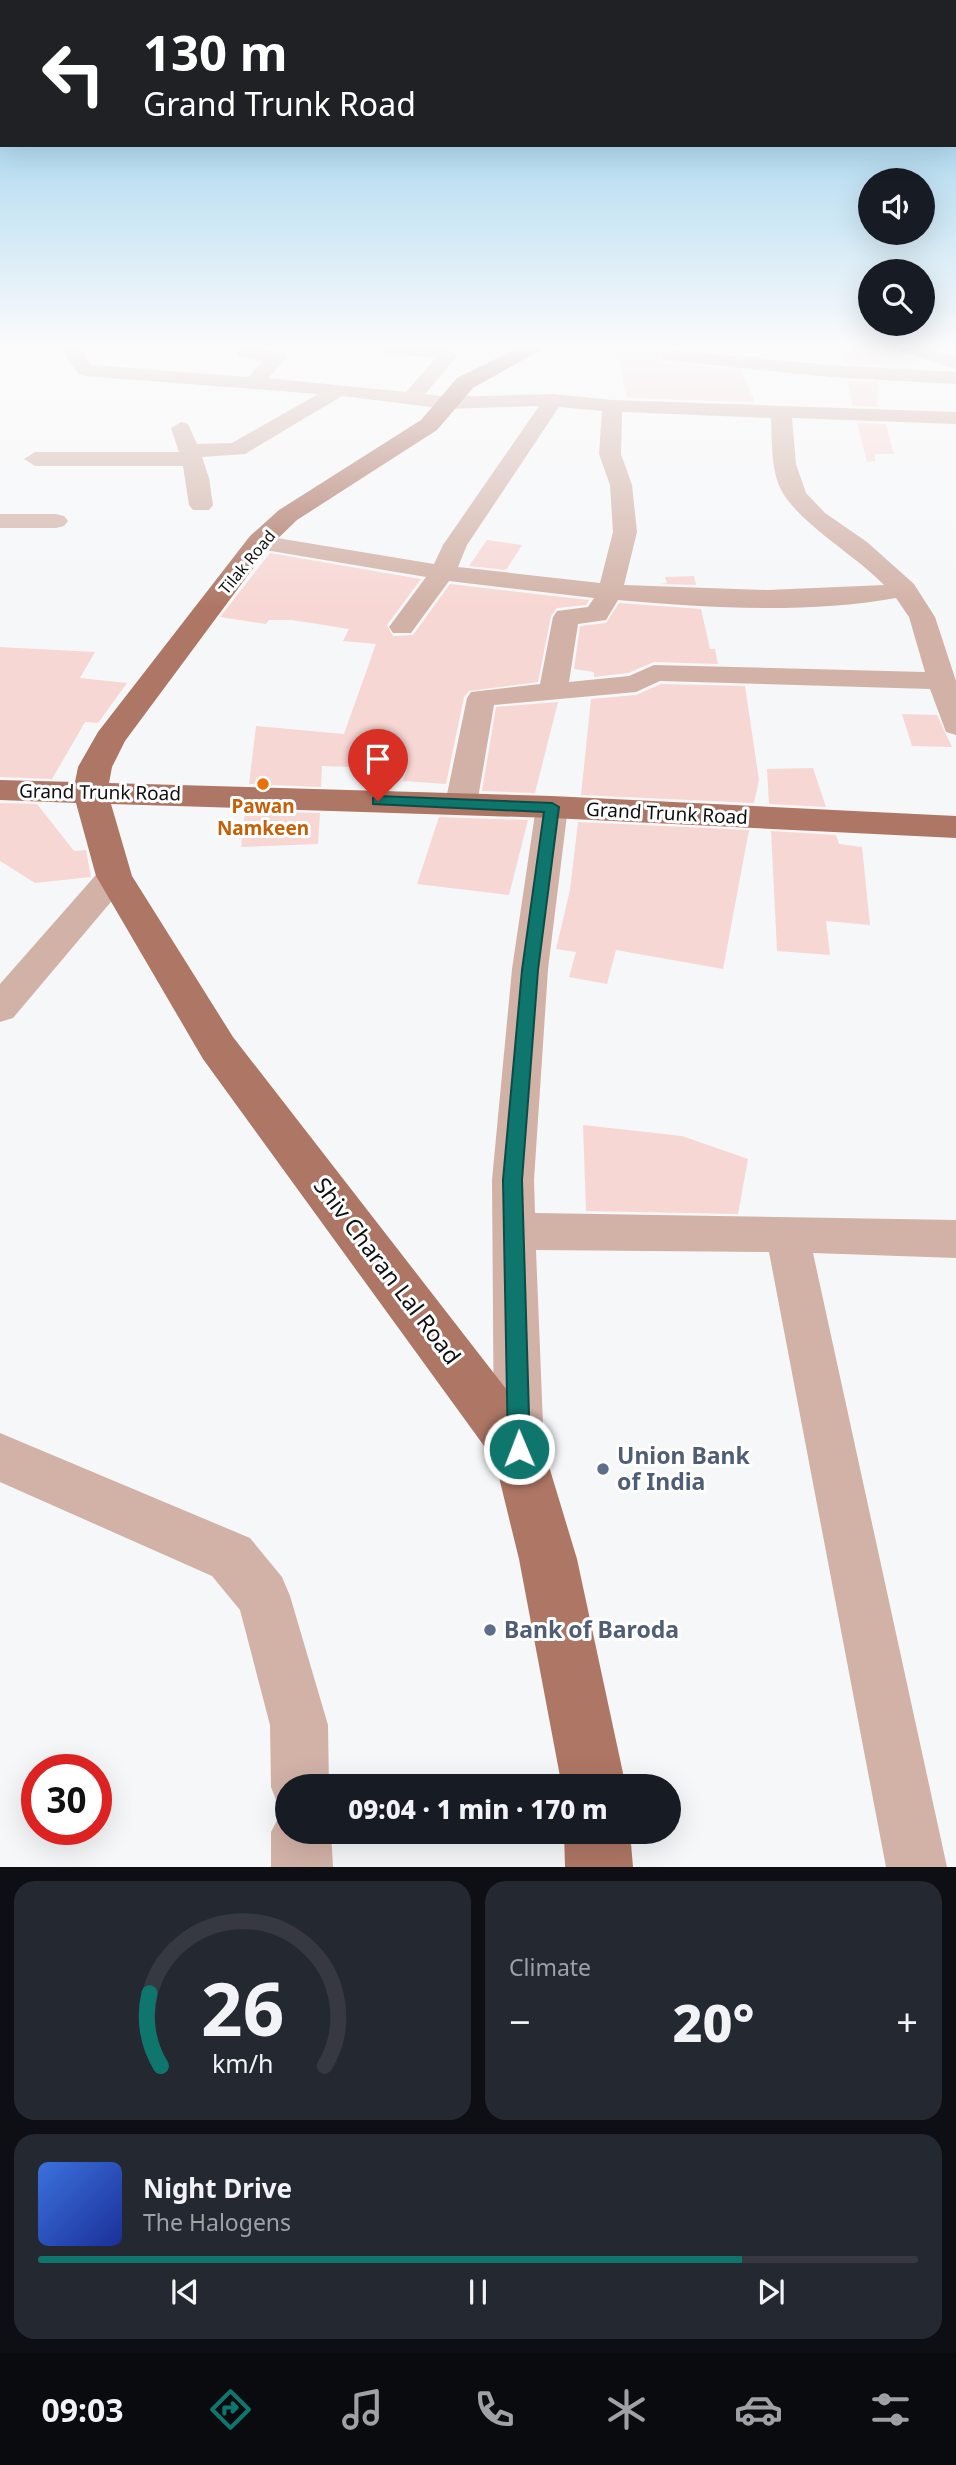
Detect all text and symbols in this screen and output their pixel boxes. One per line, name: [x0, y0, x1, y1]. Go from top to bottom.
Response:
text: 130 m: [143, 19, 288, 85]
icon: left: [28, 28, 119, 119]
text: Grand Trunk Road: [143, 82, 416, 125]
map controls: [858, 168, 935, 336]
button: sound: [858, 168, 935, 245]
button: search: [858, 259, 935, 336]
street label: Tilak Road: [214, 525, 280, 599]
pin: [348, 729, 408, 801]
icon: arrive: [359, 740, 397, 778]
marker: Pawan Namkeen: [255, 776, 271, 792]
street label: Grand Trunk Road: [19, 778, 181, 806]
place label: Pawan Namkeen: [217, 793, 309, 841]
street label: Grand Trunk Road: [585, 796, 749, 830]
street label: Shiv Charan Lal Road: [307, 1170, 469, 1370]
position arrow: [482, 1412, 556, 1486]
place label: Union Bank of India: [617, 1439, 751, 1497]
marker: Union Bank of India: [595, 1461, 611, 1477]
place label: Bank of Baroda: [504, 1613, 679, 1645]
marker: Bank of Baroda: [482, 1622, 498, 1638]
speed limit sign: 30: [21, 1754, 112, 1845]
text: 09:04 · 1 min · 170 m: [348, 1791, 608, 1827]
text: Climate: [509, 1951, 591, 1983]
text: 26: [201, 1959, 284, 2058]
text: 20°: [672, 1986, 755, 2057]
text: −: [509, 1995, 531, 2047]
text: +: [896, 1995, 918, 2047]
text: km/h: [212, 2046, 273, 2080]
text: Night Drive: [143, 2170, 292, 2206]
text: The Halogens: [143, 2206, 291, 2238]
icon: previous: [166, 2273, 204, 2311]
icon: pause: [459, 2273, 497, 2311]
icon: next: [752, 2273, 790, 2311]
icon: directions: [206, 2385, 255, 2434]
icon: music: [338, 2385, 387, 2434]
icon: phone: [470, 2385, 519, 2434]
icon: climate: [602, 2385, 651, 2434]
icon: car: [734, 2385, 783, 2434]
icon: filters: [866, 2385, 915, 2434]
text: 09:03: [41, 2388, 124, 2431]

